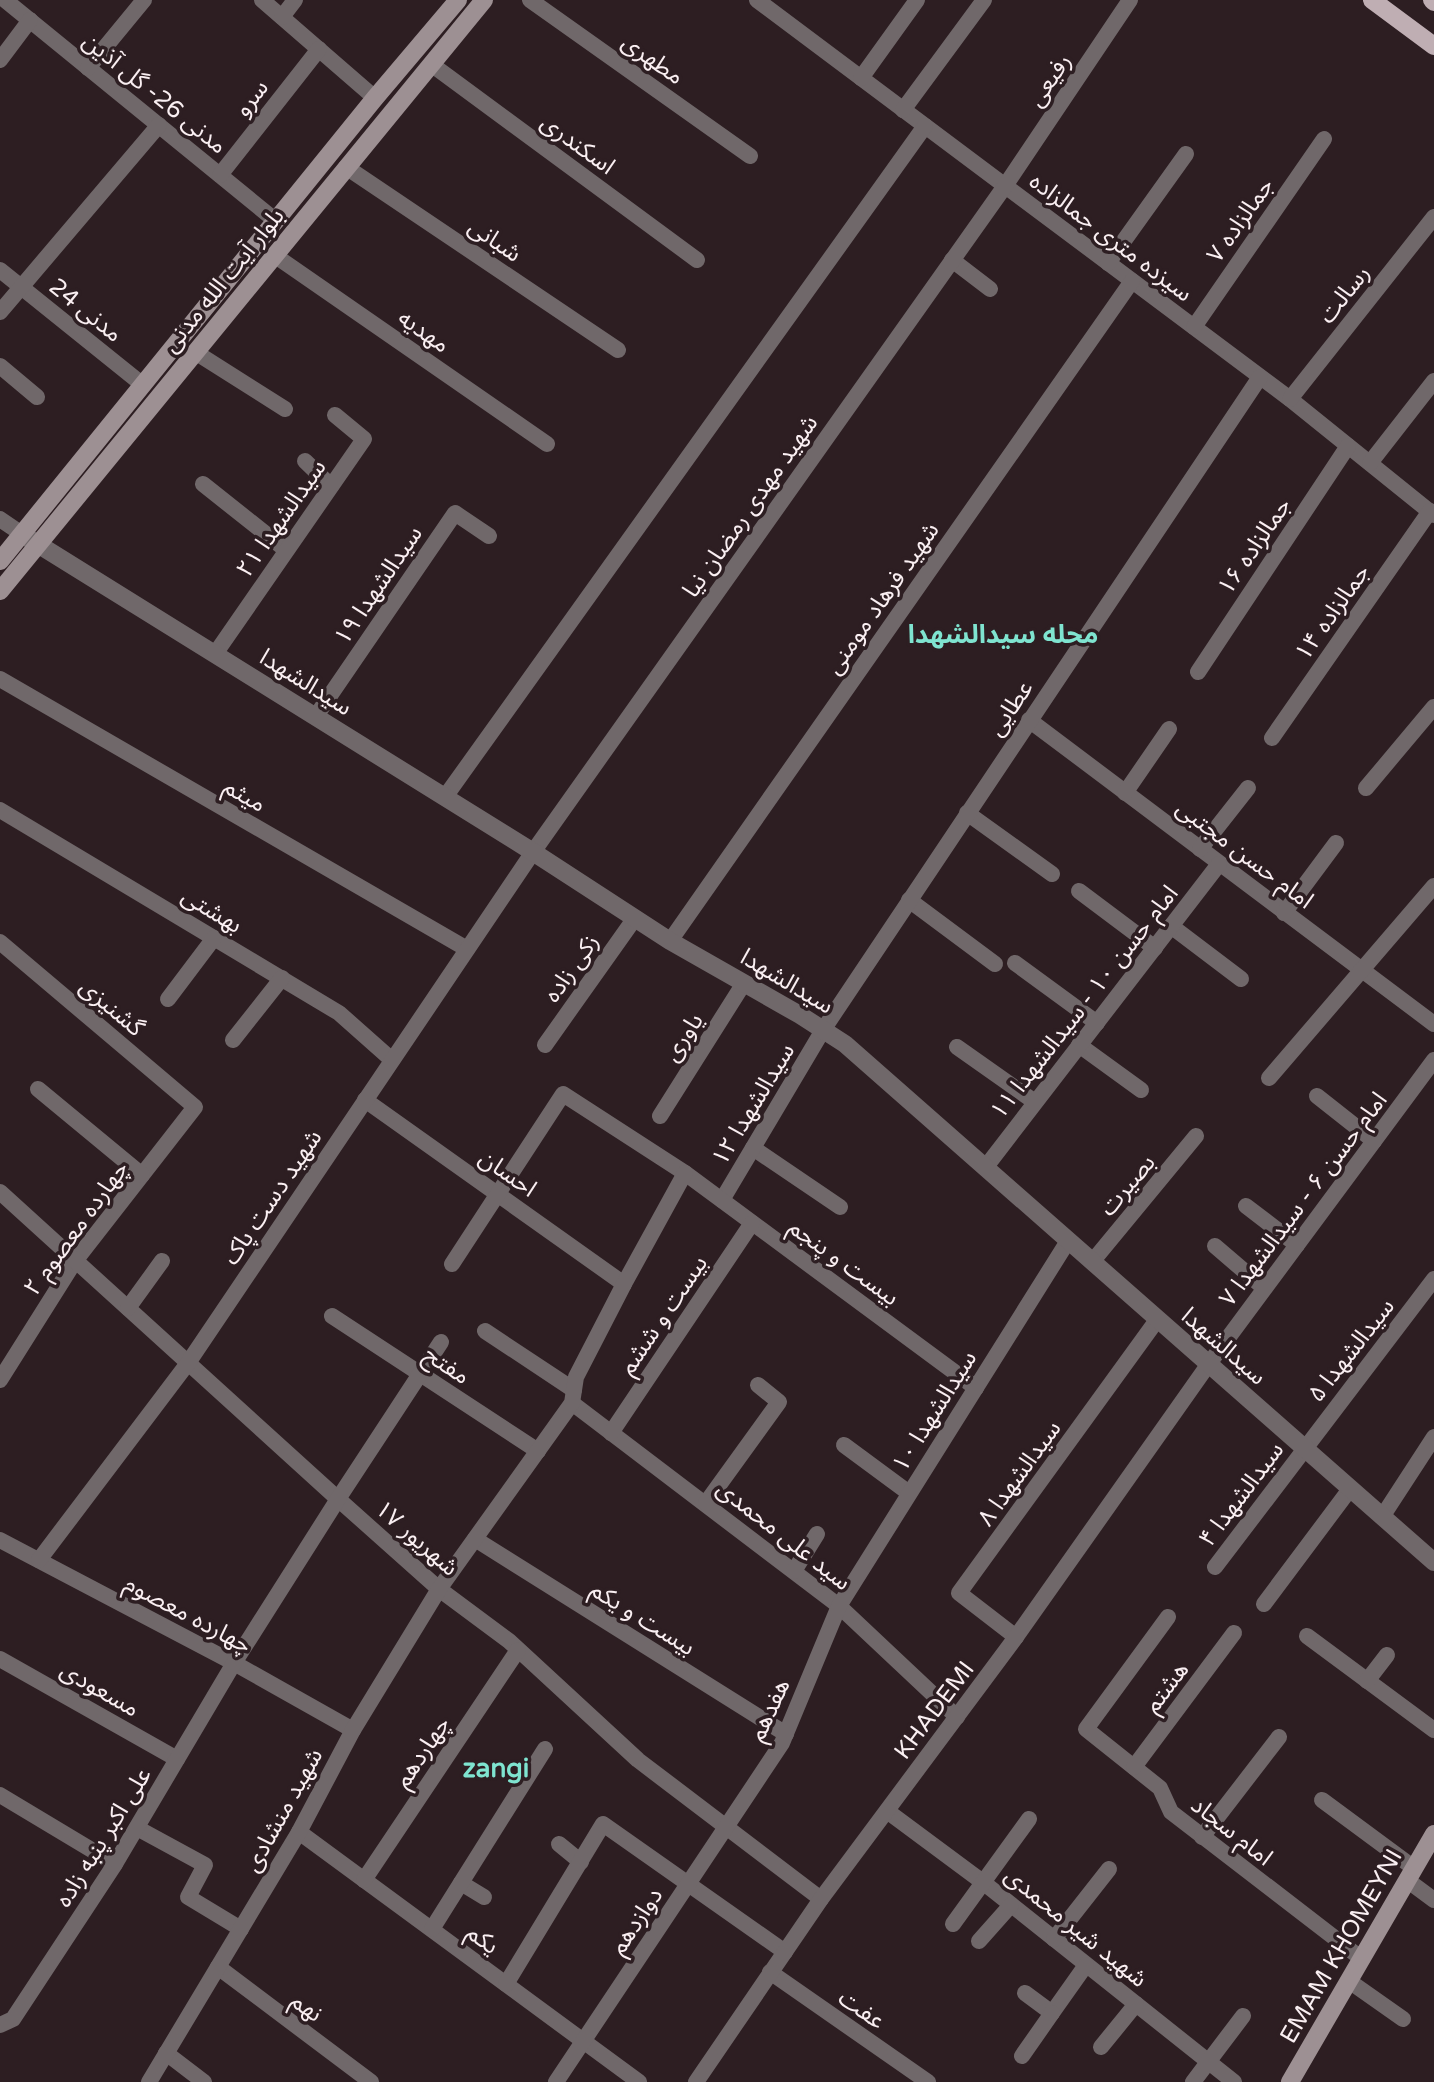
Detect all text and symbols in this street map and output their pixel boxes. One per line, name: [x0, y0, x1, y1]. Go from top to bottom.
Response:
street label: مدنی 26- گل آذین: [77, 26, 233, 160]
street label: مطهری: [616, 28, 690, 91]
street label: رفیعی: [1021, 48, 1078, 112]
street label: سرو: [228, 74, 275, 123]
street label: اسکندری: [535, 108, 621, 181]
street label: سیزده متری جمالزاده: [1024, 167, 1198, 308]
street label: جمالزاده ۷: [1201, 172, 1280, 268]
street label: بلوار آیت الله مدنی: [156, 202, 291, 358]
street label: شبانی: [463, 212, 527, 269]
street label: رسالت: [1313, 259, 1376, 329]
street label: مدنی 24: [43, 272, 128, 349]
street label: مهدیه: [392, 303, 455, 359]
street label: شهید مهدی رمضان نیا: [677, 409, 824, 603]
street label: سیدالشهدا ۲۱: [230, 454, 333, 583]
street label: جمالزاده ۱۶: [1211, 492, 1297, 600]
street label: شهید فرهاد مومنی: [819, 517, 946, 680]
street label: سیدالشهدا ۱۹: [328, 520, 429, 650]
street label: جمالزاده ۱۴: [1289, 559, 1376, 666]
district label: محله سیدالشهدا: [908, 619, 1098, 650]
street label: سیدالشهدا: [254, 643, 357, 722]
street label: عطایی: [981, 675, 1039, 742]
street label: میثم: [217, 772, 271, 821]
street label: امام حسن مجتبی: [1169, 793, 1319, 918]
street label: امام حسن ۱۰ - سیدالشهدا ۱۱: [984, 880, 1187, 1127]
street label: بهشتی: [176, 881, 247, 940]
street label: زکی زاده: [538, 929, 605, 1008]
street label: سیدالشهدا: [735, 942, 839, 1021]
street label: گشنیزی: [74, 972, 151, 1043]
street label: یاوری: [657, 1008, 710, 1067]
street label: سیدالشهدا ۱۲: [706, 1038, 801, 1171]
street label: امام حسن ۶ - سیدالشهدا ۷: [1213, 1086, 1396, 1314]
street label: شهید دست پاک: [217, 1124, 328, 1271]
street label: احسان: [473, 1143, 542, 1204]
street label: بصیرت: [1093, 1149, 1161, 1222]
street label: چهارده معصوم ۲: [18, 1155, 137, 1303]
street label: بیست و پنجم: [782, 1213, 905, 1314]
street label: بیست و ششم: [613, 1250, 716, 1382]
street label: سیدالشهدا ۵: [1302, 1293, 1401, 1408]
street label: سیدالشهدا: [1175, 1301, 1272, 1391]
street label: مفتح: [417, 1340, 475, 1393]
street label: سیدالشهدا ۱۰: [886, 1345, 983, 1477]
street label: سیدالشهدا ۸: [971, 1415, 1067, 1532]
street label: سیدالشهدا ۴: [1193, 1436, 1290, 1552]
street label: سید علی محمدی: [711, 1474, 857, 1597]
street label: ۱۷ شهریور: [369, 1494, 464, 1582]
street label: چهارده معصوم: [118, 1569, 256, 1663]
street label: بیست و یکم: [584, 1575, 701, 1664]
street label: مسعودی: [55, 1655, 144, 1724]
street label: KHADEMI: [888, 1655, 981, 1765]
street label: هشتم: [1138, 1656, 1197, 1720]
street label: هفدهم: [742, 1674, 798, 1747]
street label: چهاردهم: [388, 1711, 458, 1795]
street label: شهید منشادی: [238, 1743, 329, 1877]
district label: zangi: [463, 1753, 529, 1784]
street label: علی اکبر پنبه زاده: [49, 1762, 158, 1913]
street label: امام سجاد: [1183, 1791, 1278, 1875]
street label: EMAM KHOMEYNI: [1274, 1844, 1409, 2049]
street label: شهید شیر محمدی: [998, 1861, 1153, 1994]
street label: دوازدهم: [604, 1882, 671, 1961]
street label: یکم: [460, 1918, 505, 1962]
street label: عفت: [833, 1983, 891, 2036]
street label: نهم: [284, 1986, 328, 2030]

